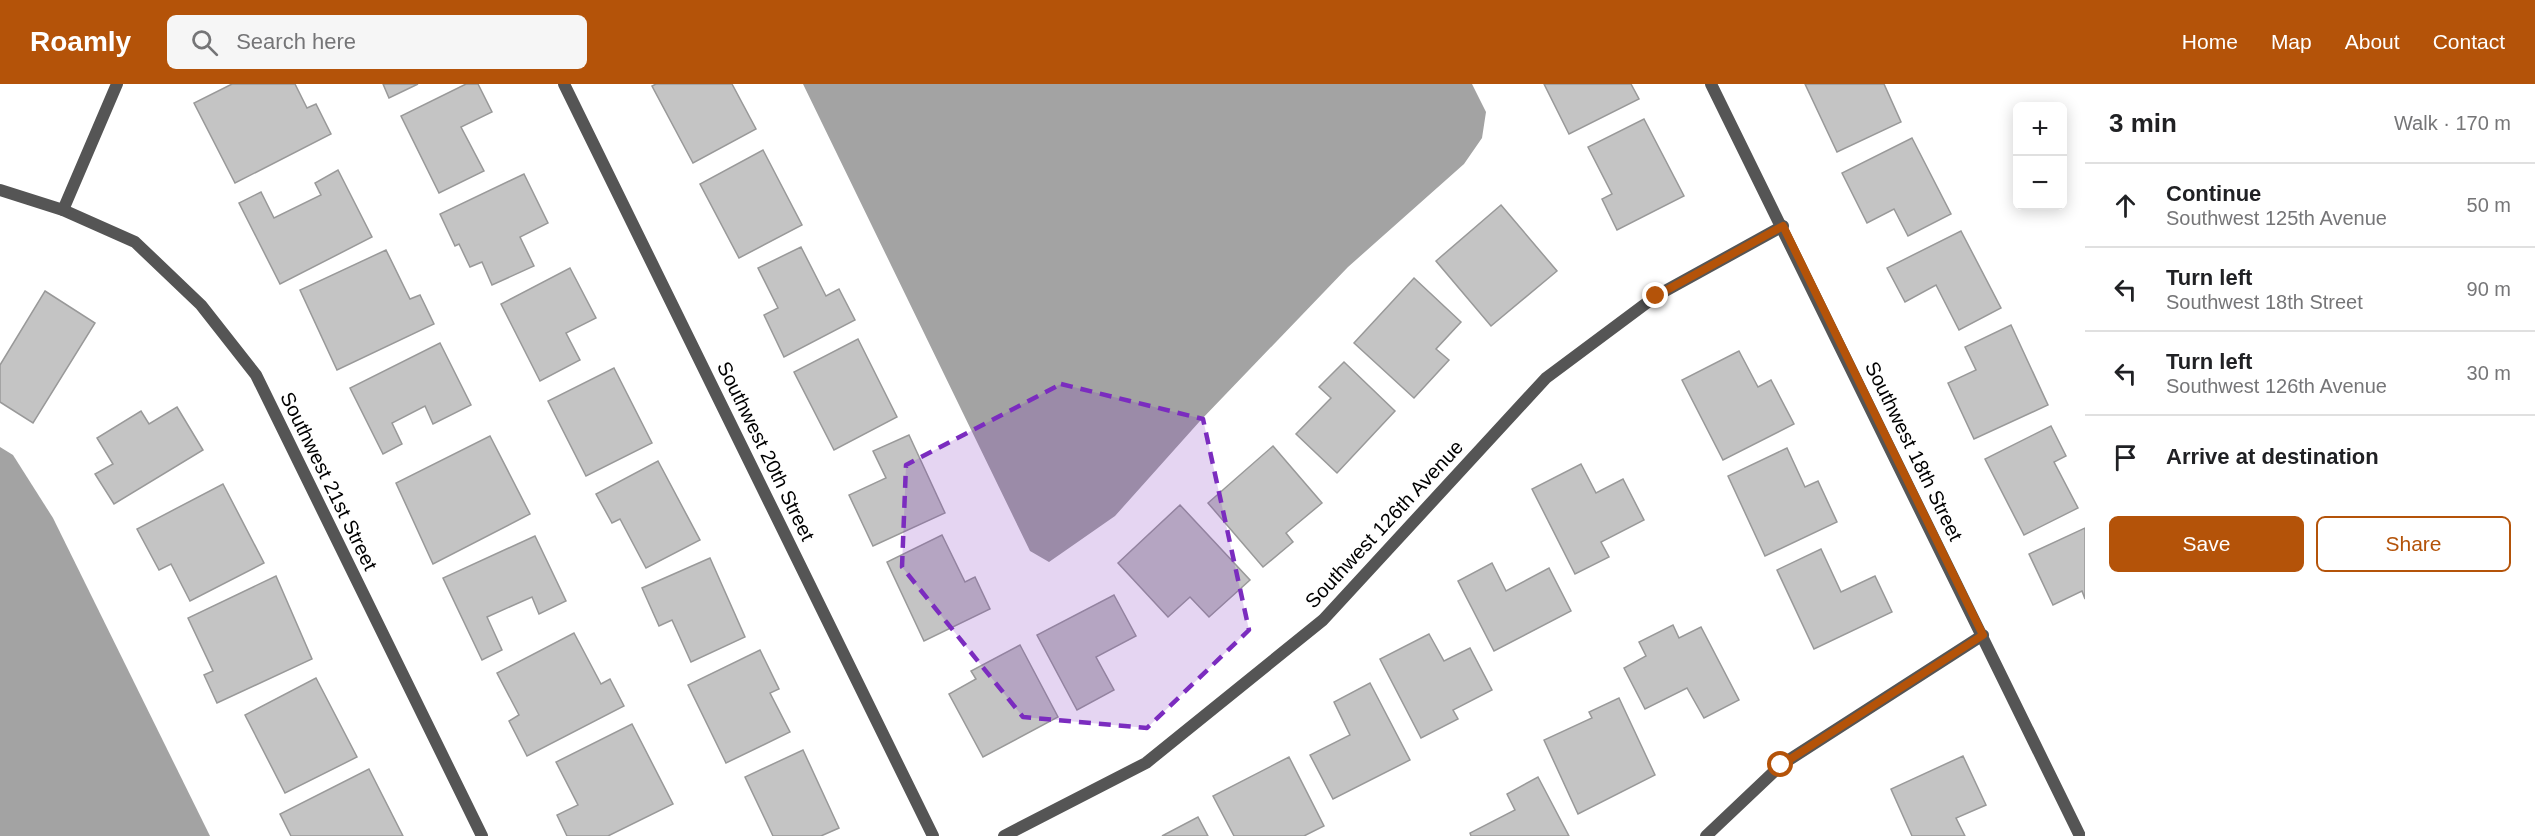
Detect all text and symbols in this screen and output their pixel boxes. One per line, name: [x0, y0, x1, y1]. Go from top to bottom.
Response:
search box: [167, 15, 587, 69]
text: Roamly: [30, 26, 131, 57]
icon: search: [188, 26, 221, 59]
text: Search here: [236, 29, 356, 54]
text: Home: [2182, 30, 2238, 53]
text: Map: [2271, 30, 2312, 53]
text: About: [2345, 30, 2400, 53]
text: Contact: [2433, 30, 2505, 53]
map controls: [2013, 102, 2067, 210]
button: +: [2013, 102, 2067, 156]
text: 3 min: [2109, 108, 2177, 138]
text: Walk · 170 m: [2394, 112, 2511, 134]
button: −: [2013, 156, 2067, 210]
text: Continue: [2166, 181, 2261, 206]
icon: ahead: [2109, 189, 2142, 222]
text: 50 m: [2467, 194, 2511, 216]
text: Southwest 125th Avenue: [2166, 207, 2387, 229]
text: Turn left: [2166, 265, 2252, 290]
icon: left: [2109, 273, 2142, 306]
text: 90 m: [2467, 278, 2511, 300]
route end: [1642, 282, 1668, 308]
text: Southwest 18th Street: [2166, 291, 2363, 313]
text: Turn left: [2166, 349, 2252, 374]
icon: left: [2109, 357, 2142, 390]
street label: Southwest 20th Street: [713, 358, 819, 545]
street label: Southwest 18th Street: [1861, 358, 1967, 545]
text: 30 m: [2467, 362, 2511, 384]
text: Southwest 126th Avenue: [2166, 375, 2387, 397]
street label: Southwest 21st Street: [276, 388, 382, 574]
street label: Southwest 126th Avenue: [1301, 436, 1467, 612]
icon: arrive: [2109, 441, 2142, 474]
text: Arrive at destination: [2166, 444, 2379, 469]
button: Save: [2109, 516, 2304, 572]
button: Share: [2316, 516, 2511, 572]
route start: [1767, 751, 1793, 777]

